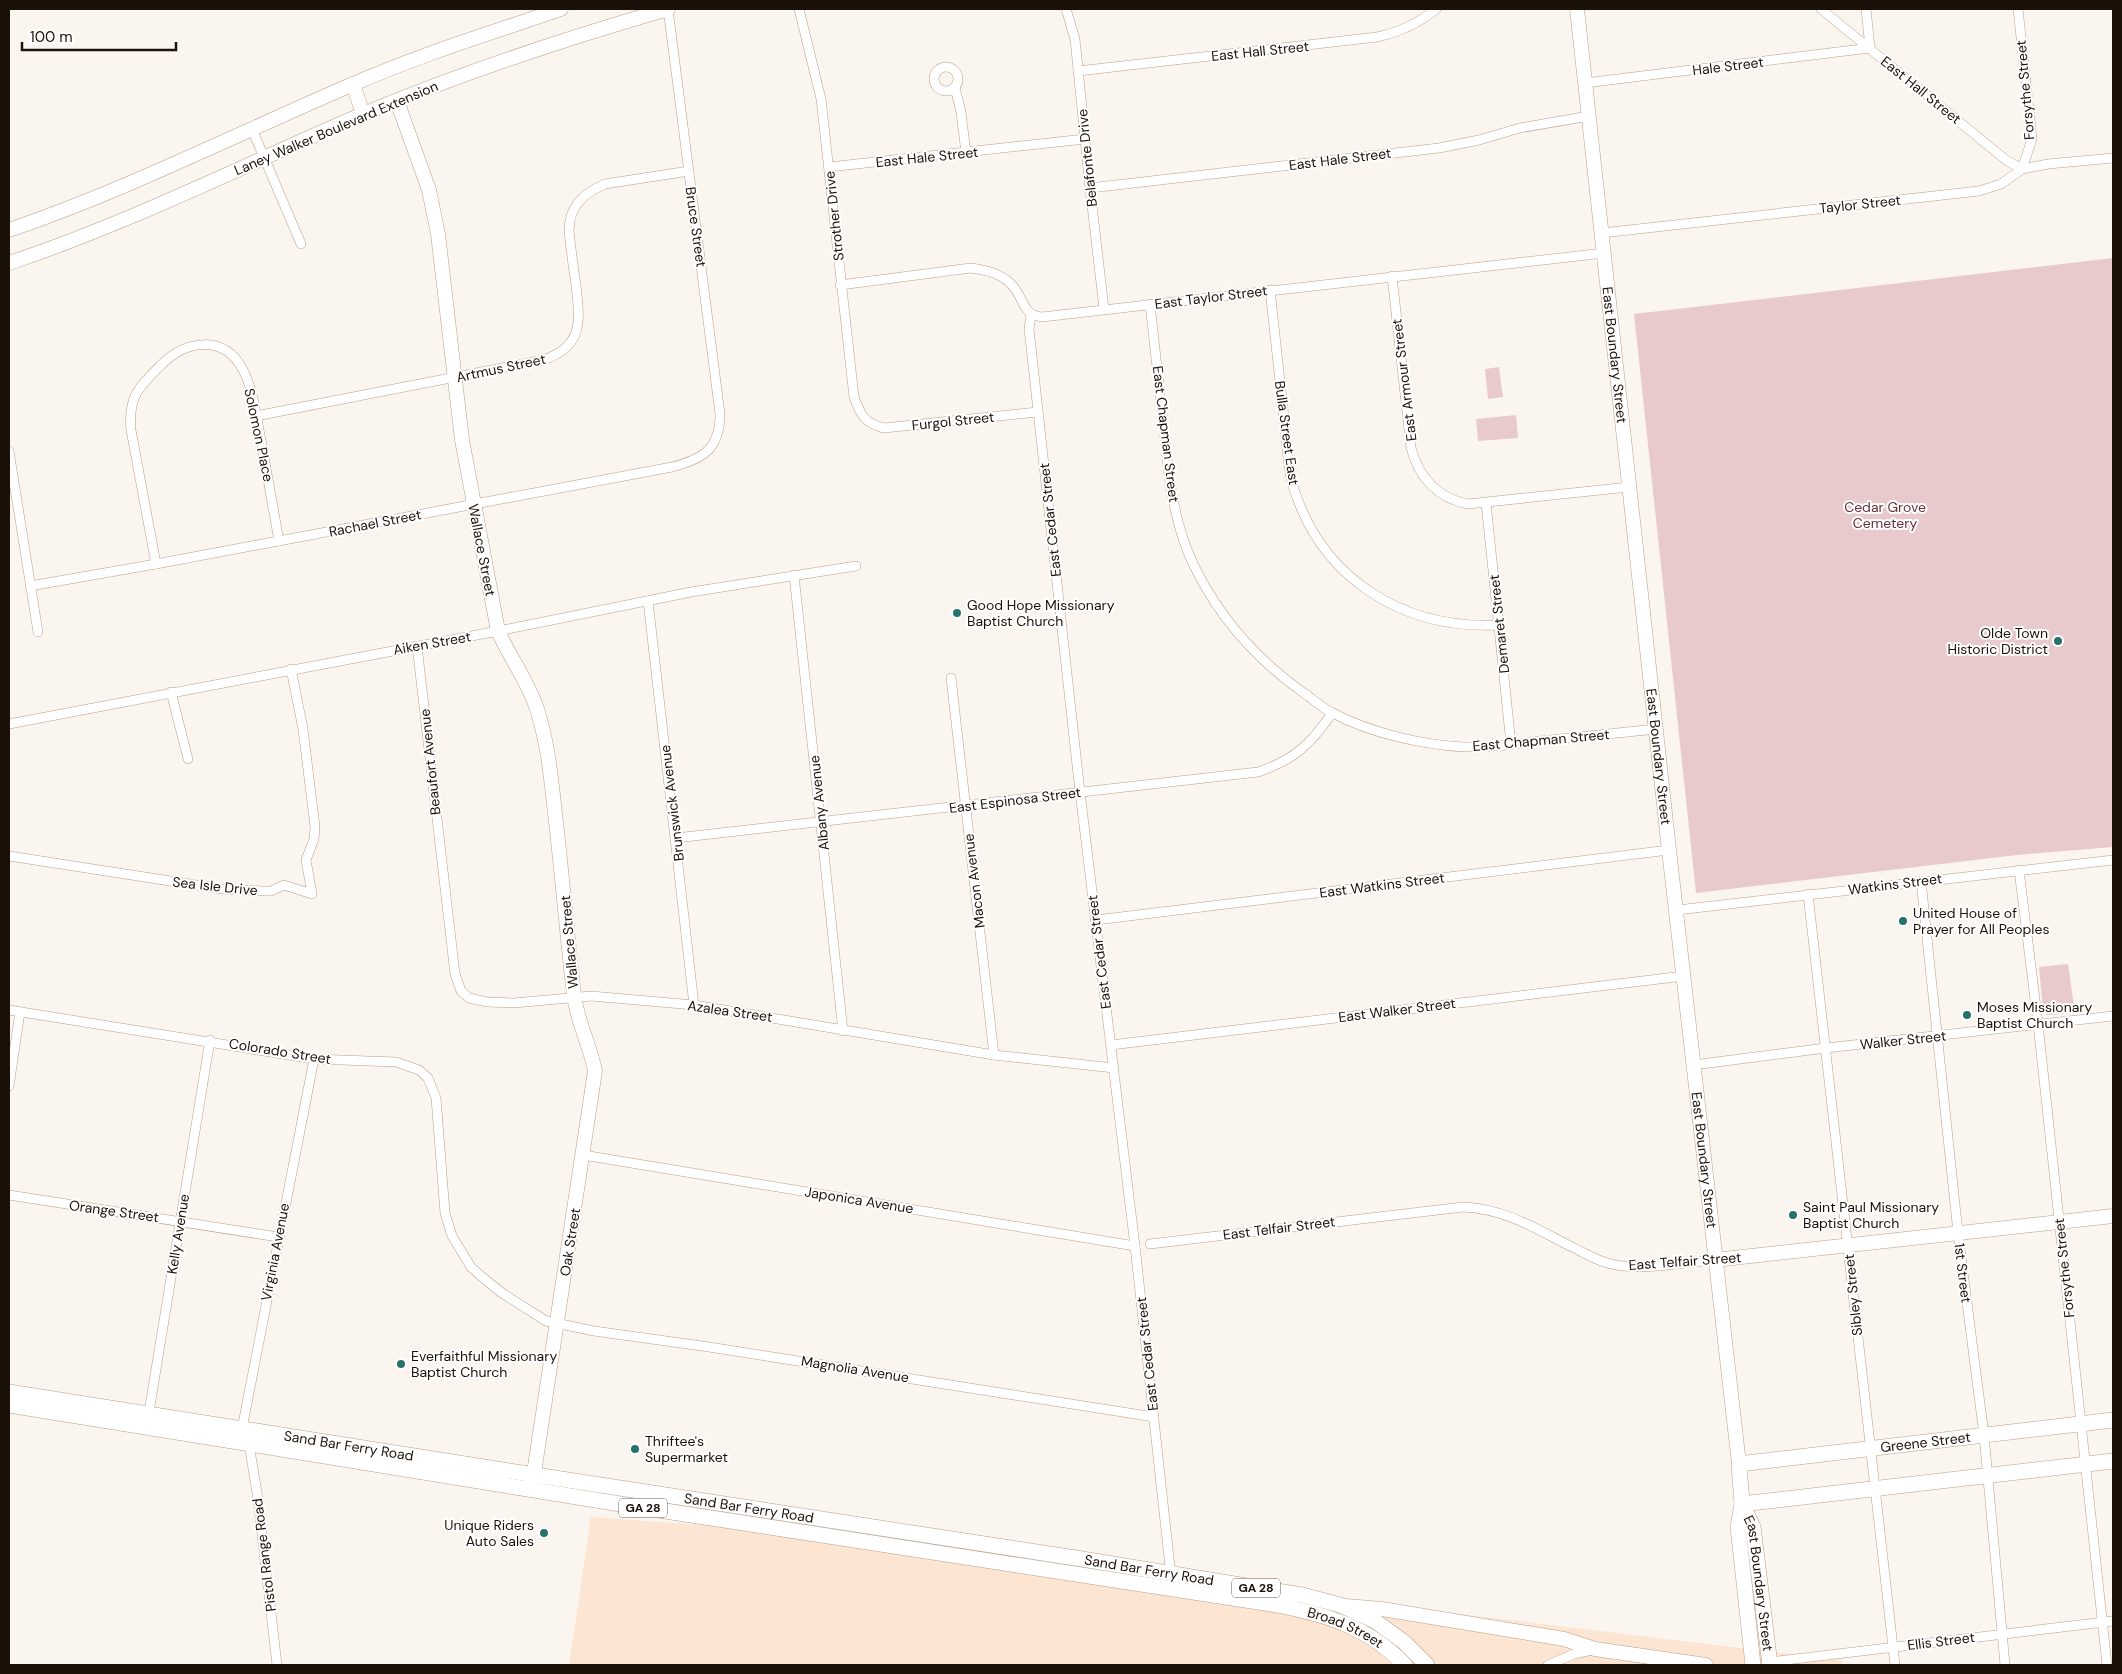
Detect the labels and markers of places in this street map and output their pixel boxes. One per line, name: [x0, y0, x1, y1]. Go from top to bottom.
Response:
place label: Good Hope Missionary Baptist Church: [967, 596, 1115, 630]
marker: Good Hope Missionary Baptist Church: [951, 607, 963, 619]
place label: Olde Town Historic District: [1947, 624, 2048, 658]
marker: Olde Town Historic District: [2052, 635, 2064, 647]
place label: United House of Prayer for All Peoples: [1913, 904, 2049, 938]
marker: United House of Prayer for All Peoples: [1897, 915, 1909, 927]
place label: Moses Missionary Baptist Church: [1977, 998, 2092, 1032]
marker: Moses Missionary Baptist Church: [1961, 1009, 1973, 1021]
place label: Saint Paul Missionary Baptist Church: [1803, 1198, 1939, 1232]
marker: Saint Paul Missionary Baptist Church: [1787, 1209, 1799, 1221]
place label: Everfaithful Missionary Baptist Church: [411, 1347, 557, 1381]
marker: Everfaithful Missionary Baptist Church: [395, 1358, 407, 1370]
place label: Thriftee's Supermarket: [645, 1432, 728, 1466]
marker: Thriftee's Supermarket: [629, 1443, 641, 1455]
place label: Unique Riders Auto Sales: [444, 1516, 534, 1550]
marker: Unique Riders Auto Sales: [538, 1527, 550, 1539]

